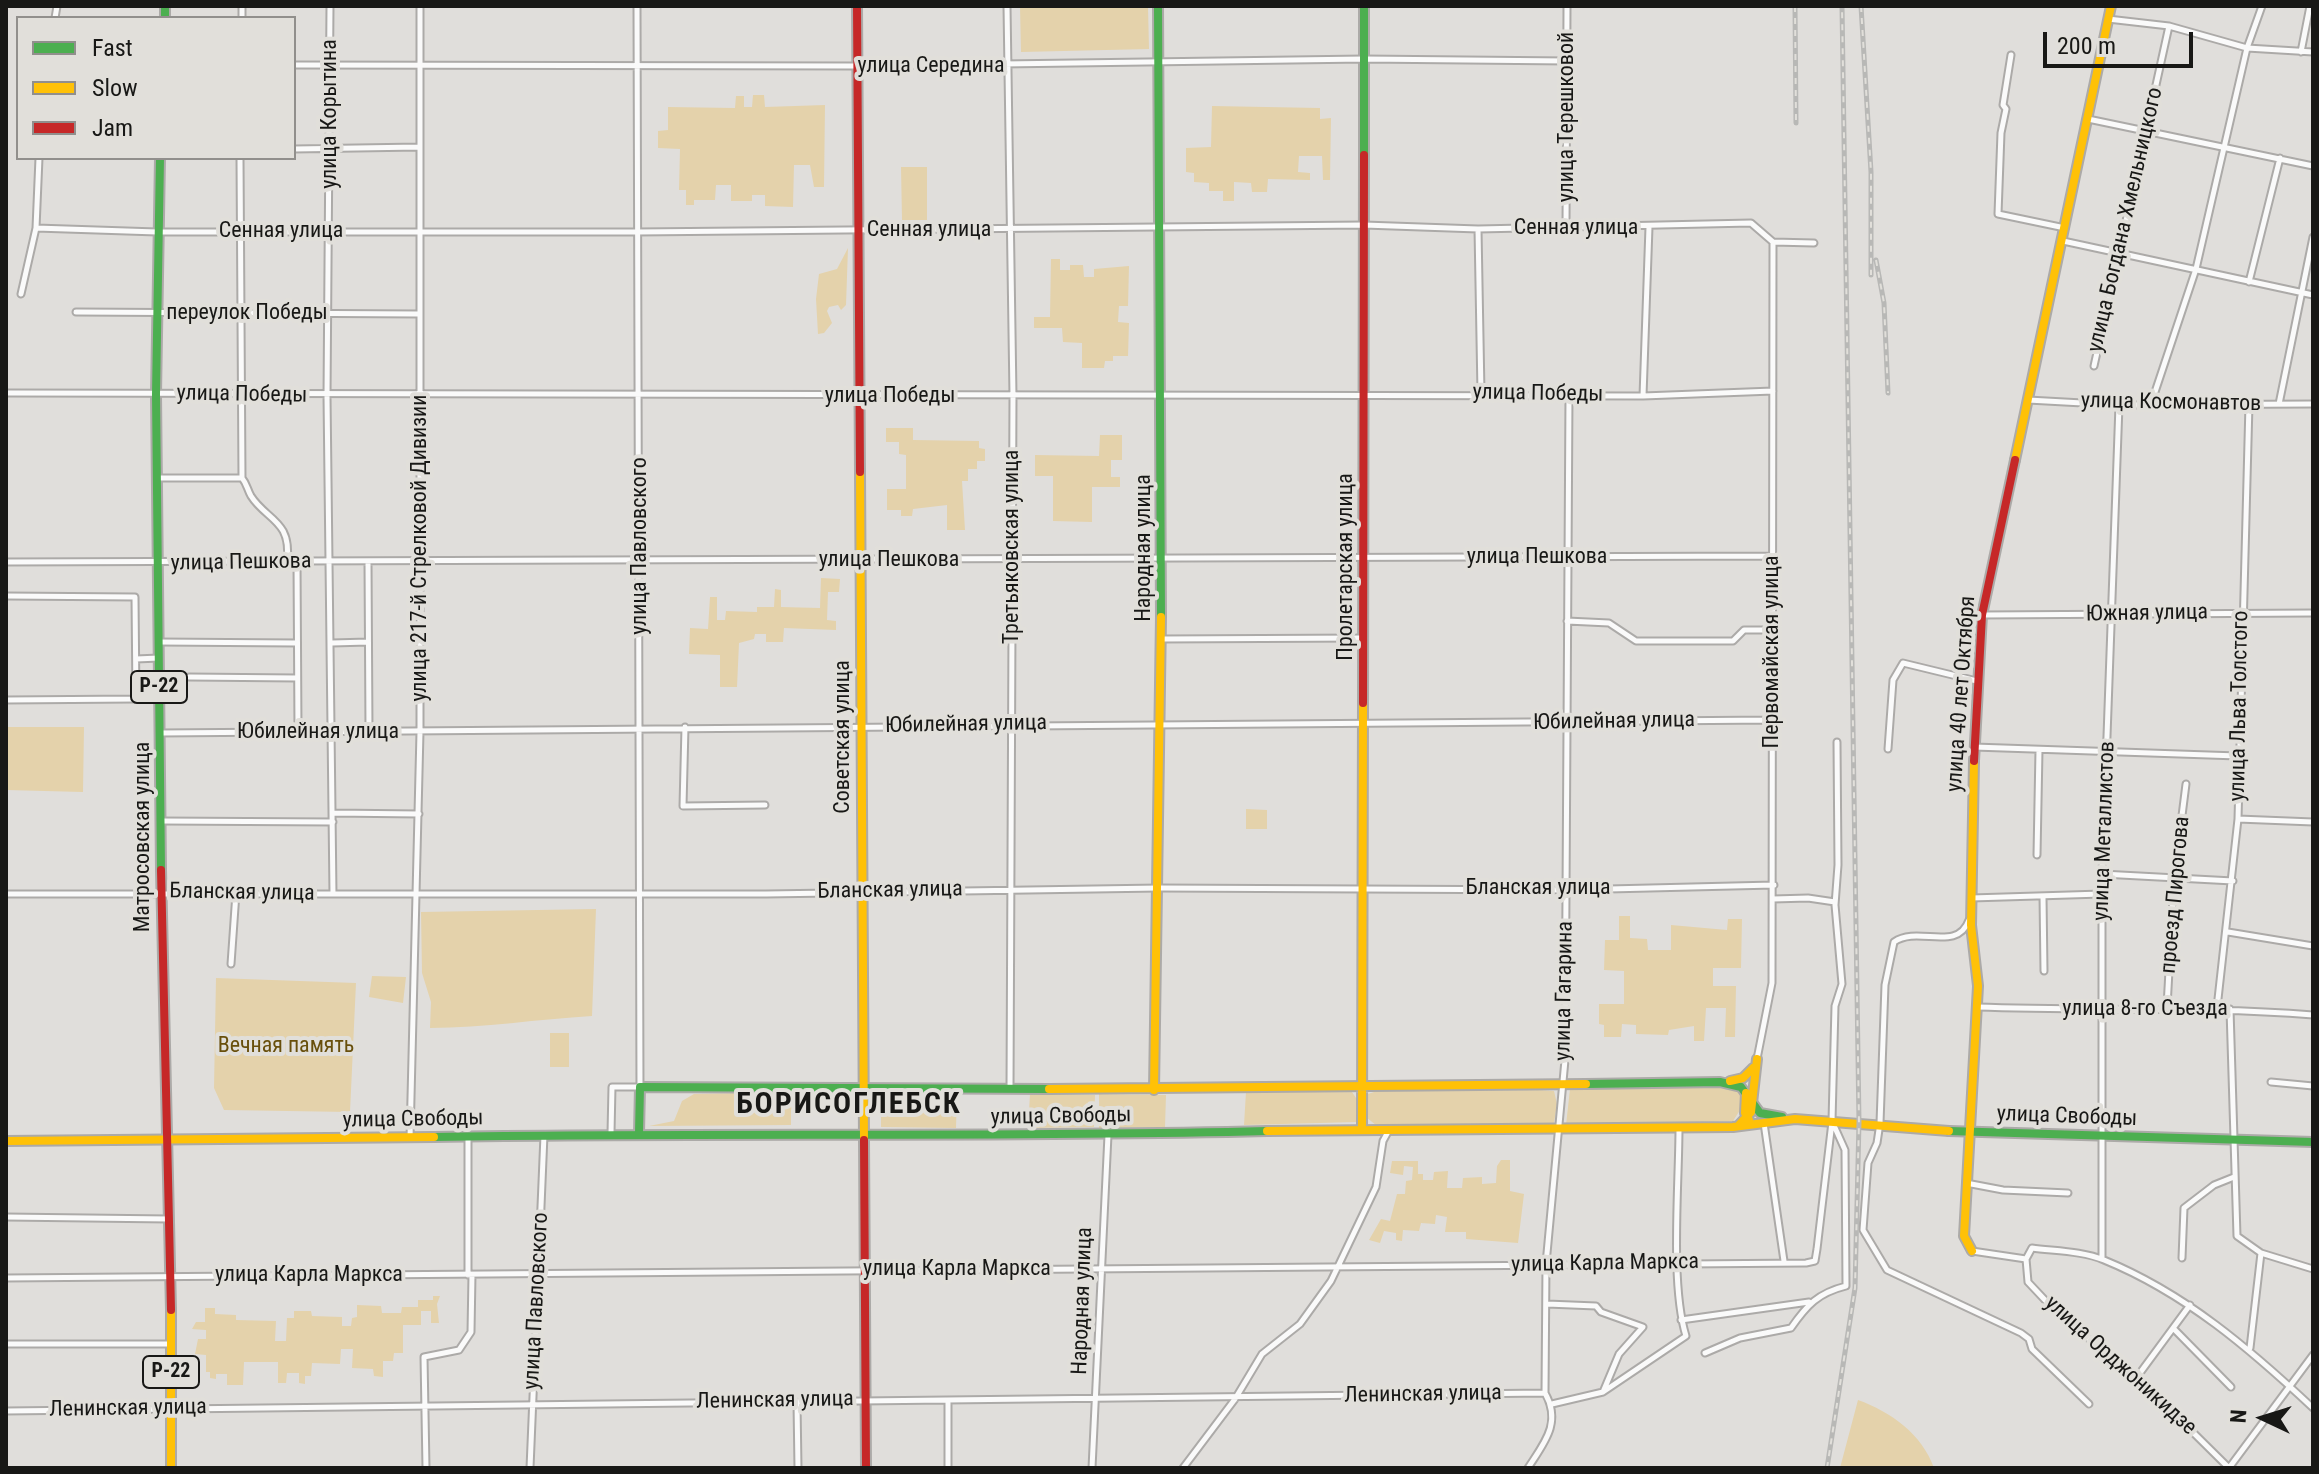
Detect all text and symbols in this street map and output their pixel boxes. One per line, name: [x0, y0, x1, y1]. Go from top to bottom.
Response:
legend: [16, 16, 296, 160]
scale bar: [2047, 16, 2197, 66]
street label: улица Терешковой: [1554, 32, 1580, 202]
text: 200 m: [2057, 32, 2116, 60]
text: Fast: [92, 34, 133, 62]
street label: улица Корытина: [317, 39, 343, 189]
street label: улица Середина: [858, 53, 1004, 79]
text: Slow: [92, 74, 138, 102]
street label: улица Богдана Хмельницкого: [2083, 85, 2169, 355]
text: Jam: [92, 114, 133, 142]
street label: Сенная улица: [1514, 215, 1638, 241]
street label: Сенная улица: [867, 217, 991, 243]
street label: Сенная улица: [219, 218, 343, 244]
street label: переулок Победы: [166, 300, 328, 326]
street label: улица Победы: [1472, 380, 1604, 408]
street label: улица Победы: [176, 381, 308, 409]
street label: улица Победы: [825, 383, 955, 409]
street label: улица Космонавтов: [2081, 388, 2261, 418]
street label: улица 217-й Стрелковой Дивизии: [407, 395, 433, 701]
street label: Третьяковская улица: [999, 450, 1025, 644]
street label: улица Павловского: [627, 457, 653, 635]
street label: Пролетарская улица: [1333, 473, 1359, 661]
street label: Народная улица: [1131, 474, 1157, 622]
street label: улица Пешкова: [1467, 544, 1607, 570]
street label: улица Пешкова: [819, 547, 959, 573]
street label: улица Пешкова: [170, 549, 312, 577]
street label: Первомайская улица: [1759, 555, 1785, 749]
street label: улица 40 лет Октября: [1942, 595, 1982, 793]
street label: Южная улица: [2086, 600, 2208, 628]
street label: улица Льва Толстого: [2225, 610, 2255, 802]
street label: Советская улица: [830, 660, 856, 814]
road number: Р-22: [131, 671, 187, 703]
street label: Юбилейная улица: [1533, 707, 1695, 737]
street label: Юбилейная улица: [885, 710, 1047, 740]
street label: Юбилейная улица: [237, 719, 399, 745]
street label: улица Металлистов: [2089, 741, 2121, 921]
street label: Матросовская улица: [130, 742, 156, 932]
street label: проезд Пирогова: [2156, 815, 2196, 975]
street label: Бланская улица: [1465, 875, 1611, 901]
street label: Бланская улица: [817, 877, 963, 905]
street label: Бланская улица: [169, 879, 315, 907]
street label: улица Гагарина: [1551, 921, 1579, 1061]
street label: улица 8-го Съезда: [2062, 996, 2228, 1022]
park label: Вечная память: [218, 1033, 354, 1059]
district label: БОРИСОГЛЕБСК: [736, 1087, 962, 1123]
street label: улица Свободы: [1996, 1101, 2138, 1133]
street label: улица Свободы: [990, 1103, 1132, 1131]
street label: улица Свободы: [342, 1106, 484, 1134]
street label: улица Павловского: [519, 1212, 555, 1390]
street label: Народная улица: [1067, 1227, 1099, 1375]
street label: улица Карла Маркса: [1511, 1249, 1699, 1279]
street label: улица Карла Маркса: [863, 1256, 1051, 1282]
street label: улица Карла Маркса: [215, 1262, 403, 1288]
street label: улица Орджоникидзе: [2039, 1291, 2201, 1441]
road number: Р-22: [143, 1356, 199, 1388]
north arrow: [2223, 1378, 2303, 1458]
street label: Ленинская улица: [1344, 1380, 1502, 1410]
street label: Ленинская улица: [696, 1386, 854, 1416]
street label: Ленинская улица: [49, 1394, 207, 1424]
text: N: [2226, 1409, 2251, 1424]

